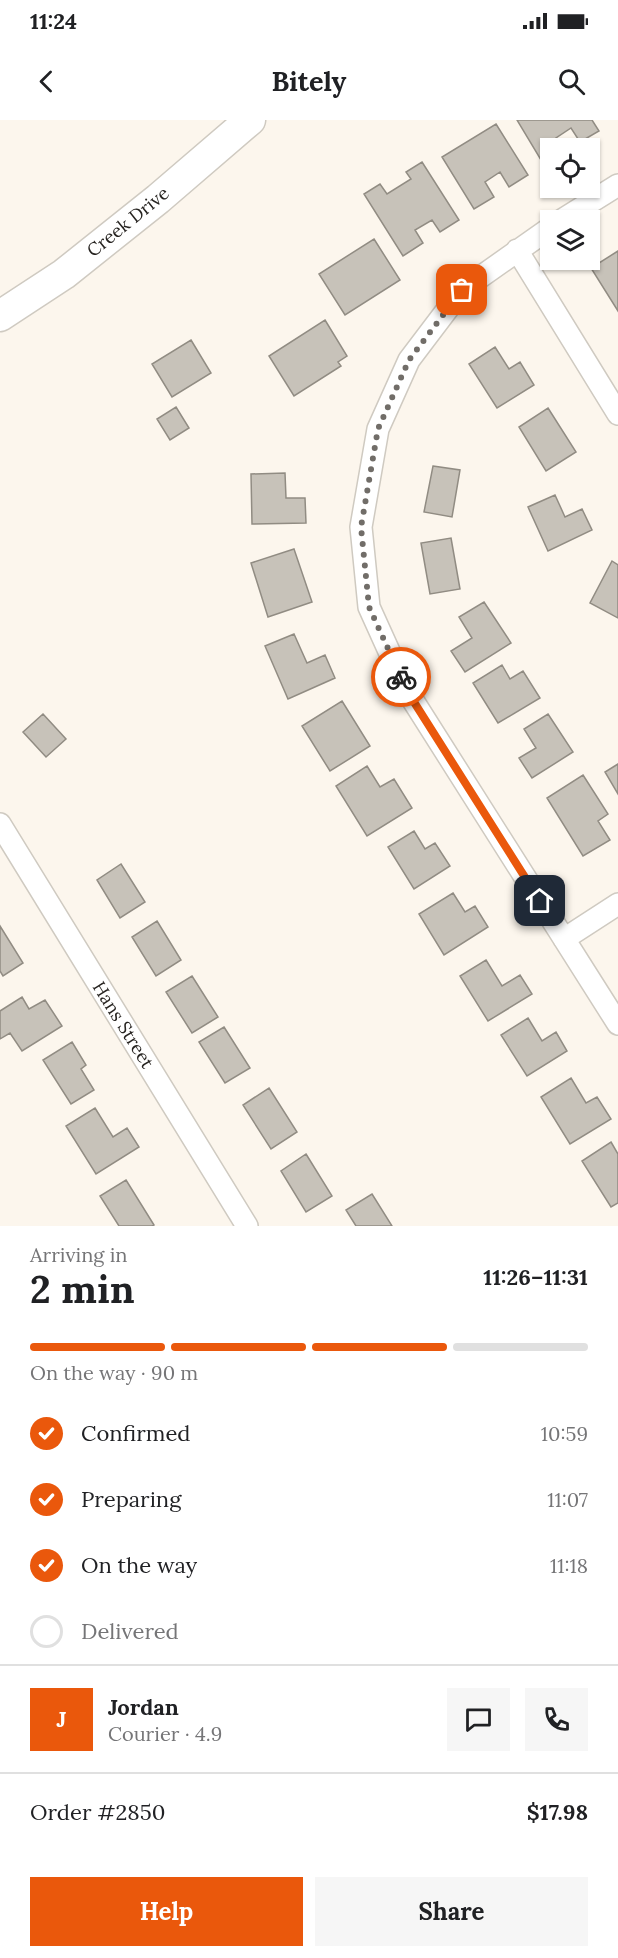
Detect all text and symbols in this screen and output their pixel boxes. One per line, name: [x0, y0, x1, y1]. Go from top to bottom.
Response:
text: 11:24: [30, 7, 77, 35]
text: Bitely: [271, 64, 347, 98]
icon: back: [30, 65, 63, 98]
icon: search: [555, 65, 588, 98]
map controls: [540, 138, 600, 270]
button: locate: [540, 138, 600, 198]
street label: Creek Drive: [82, 181, 174, 262]
button: layers: [540, 210, 600, 270]
pin: [436, 264, 487, 315]
icon: bag: [445, 273, 478, 306]
courier: [371, 647, 431, 707]
icon: bike: [385, 661, 418, 694]
pin: [514, 875, 565, 926]
icon: home: [523, 884, 556, 917]
street label: Hans Street: [88, 977, 159, 1072]
text: Arriving in: [30, 1242, 127, 1267]
text: 11:26–11:31: [483, 1263, 588, 1291]
text: 2 min: [30, 1264, 135, 1314]
text: On the way · 90 m: [30, 1360, 198, 1385]
icon: check: [30, 1417, 63, 1450]
text: Confirmed: [81, 1419, 190, 1447]
text: 10:59: [541, 1421, 588, 1446]
icon: check: [30, 1483, 63, 1516]
text: Preparing: [81, 1485, 181, 1513]
text: 11:07: [547, 1487, 588, 1512]
icon: check: [30, 1549, 63, 1582]
text: On the way: [81, 1551, 197, 1579]
text: 11:18: [550, 1553, 588, 1578]
text: Delivered: [81, 1617, 179, 1645]
button: chat: [447, 1688, 510, 1751]
button: phone: [525, 1688, 588, 1751]
text: Jordan: [108, 1693, 179, 1721]
text: J: [57, 1705, 66, 1733]
text: Courier · 4.9: [108, 1721, 222, 1746]
text: Order #2850: [30, 1798, 165, 1826]
text: $17.98: [527, 1798, 588, 1826]
button: Help: [30, 1877, 303, 1946]
button: Share: [315, 1877, 588, 1946]

